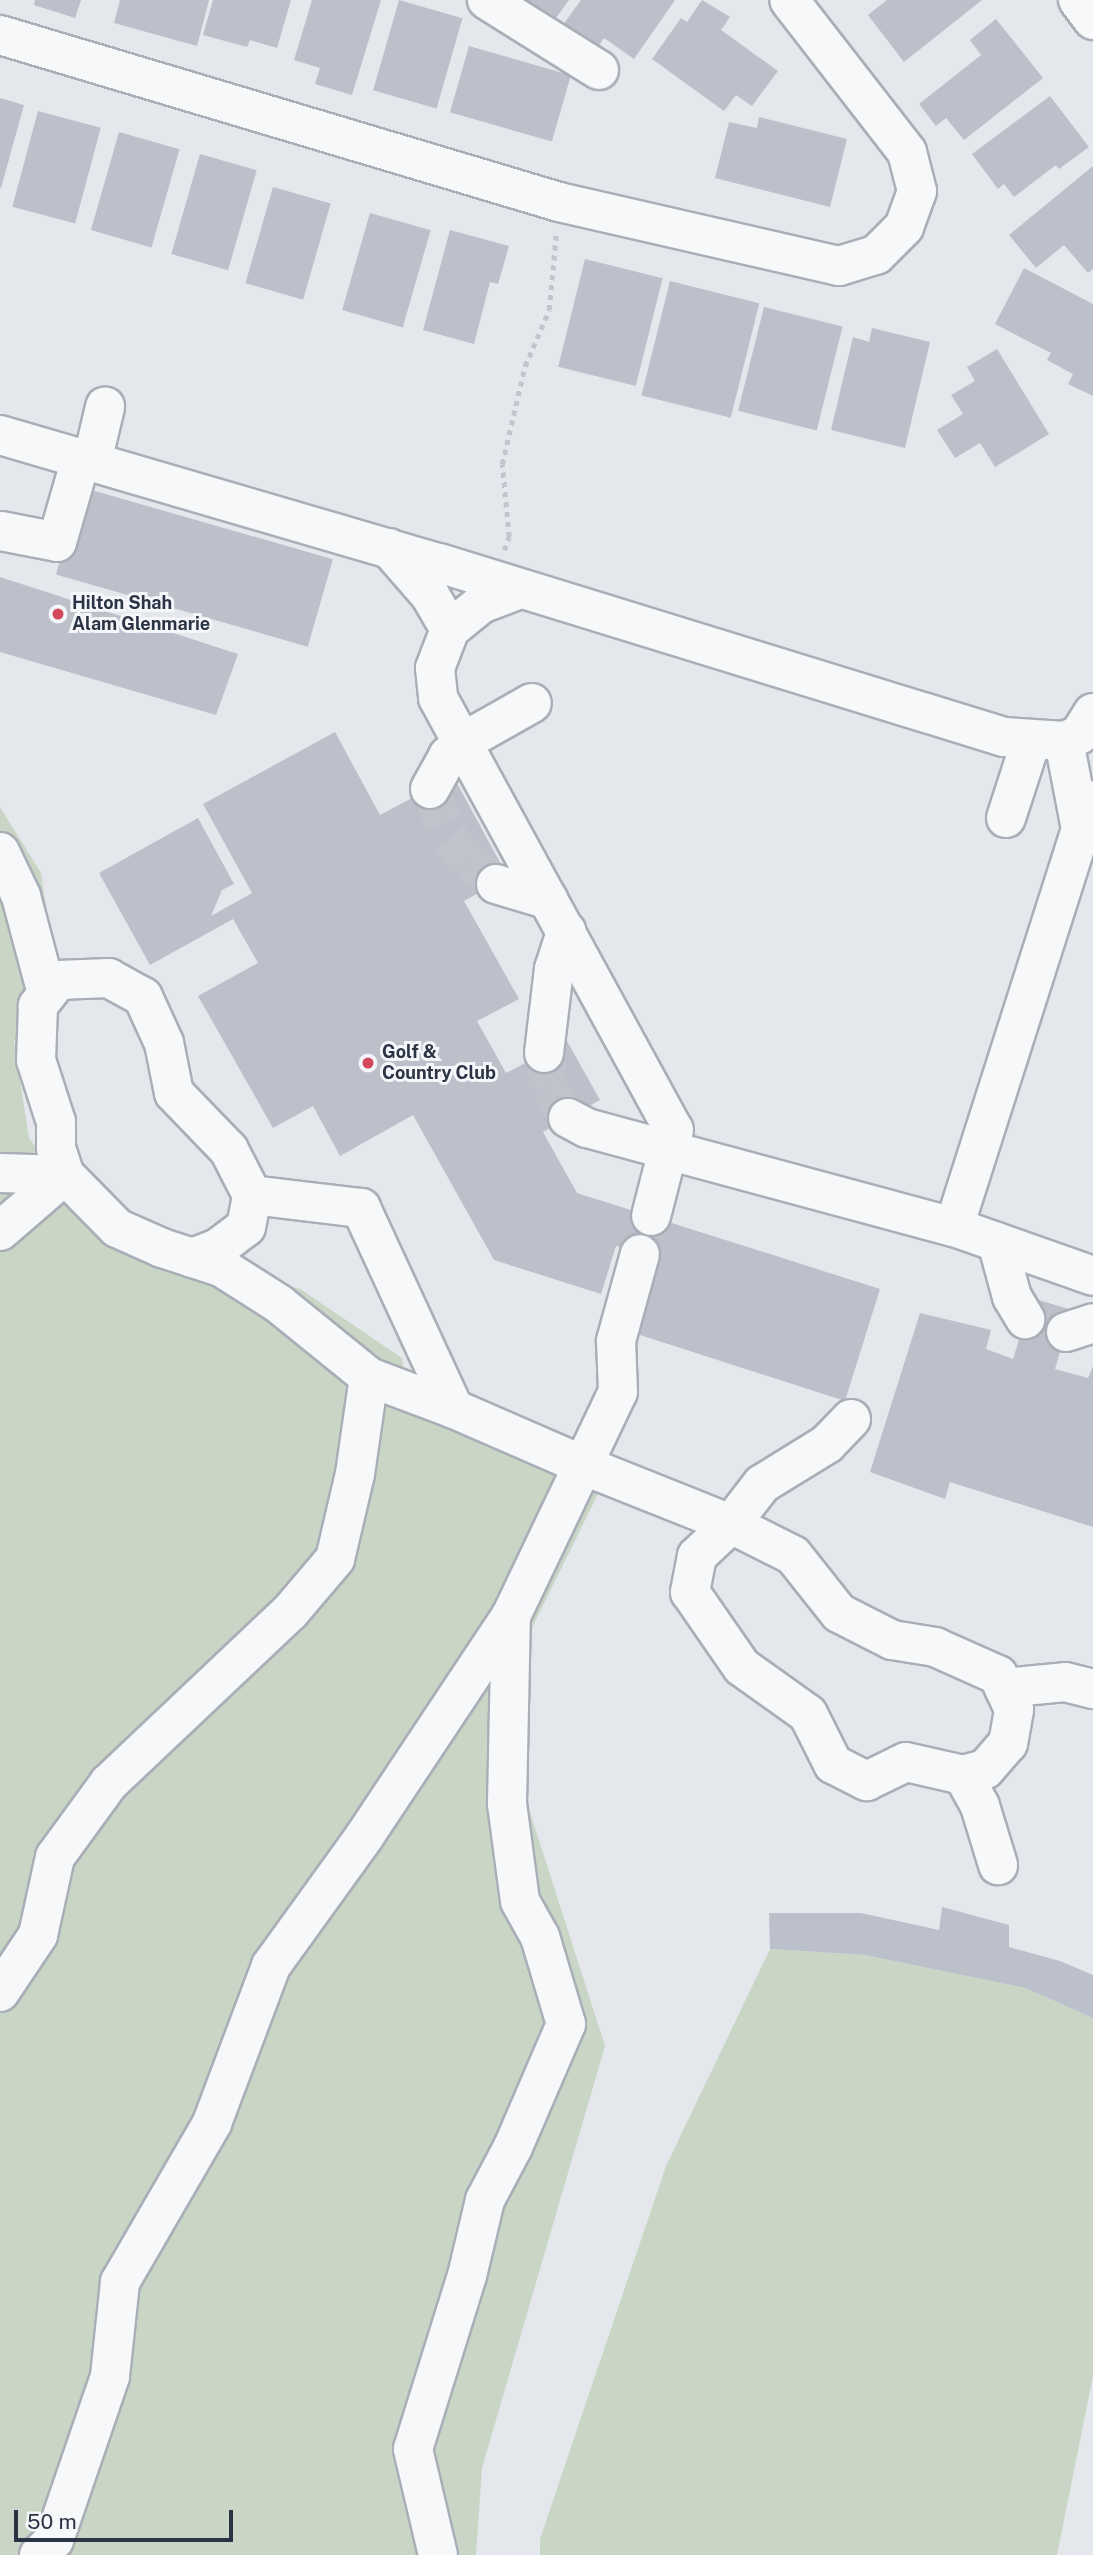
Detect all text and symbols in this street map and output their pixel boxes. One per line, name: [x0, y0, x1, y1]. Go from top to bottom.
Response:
place label: Hilton Shah Alam Glenmarie: [72, 593, 210, 636]
marker: Hilton Shah Alam Glenmarie: [50, 606, 66, 622]
place label: Golf & Country Club: [382, 1042, 496, 1084]
marker: Golf & Country Club: [360, 1055, 376, 1071]
scale bar: [18, 2496, 236, 2540]
text: 50 m: [27, 2509, 77, 2534]

